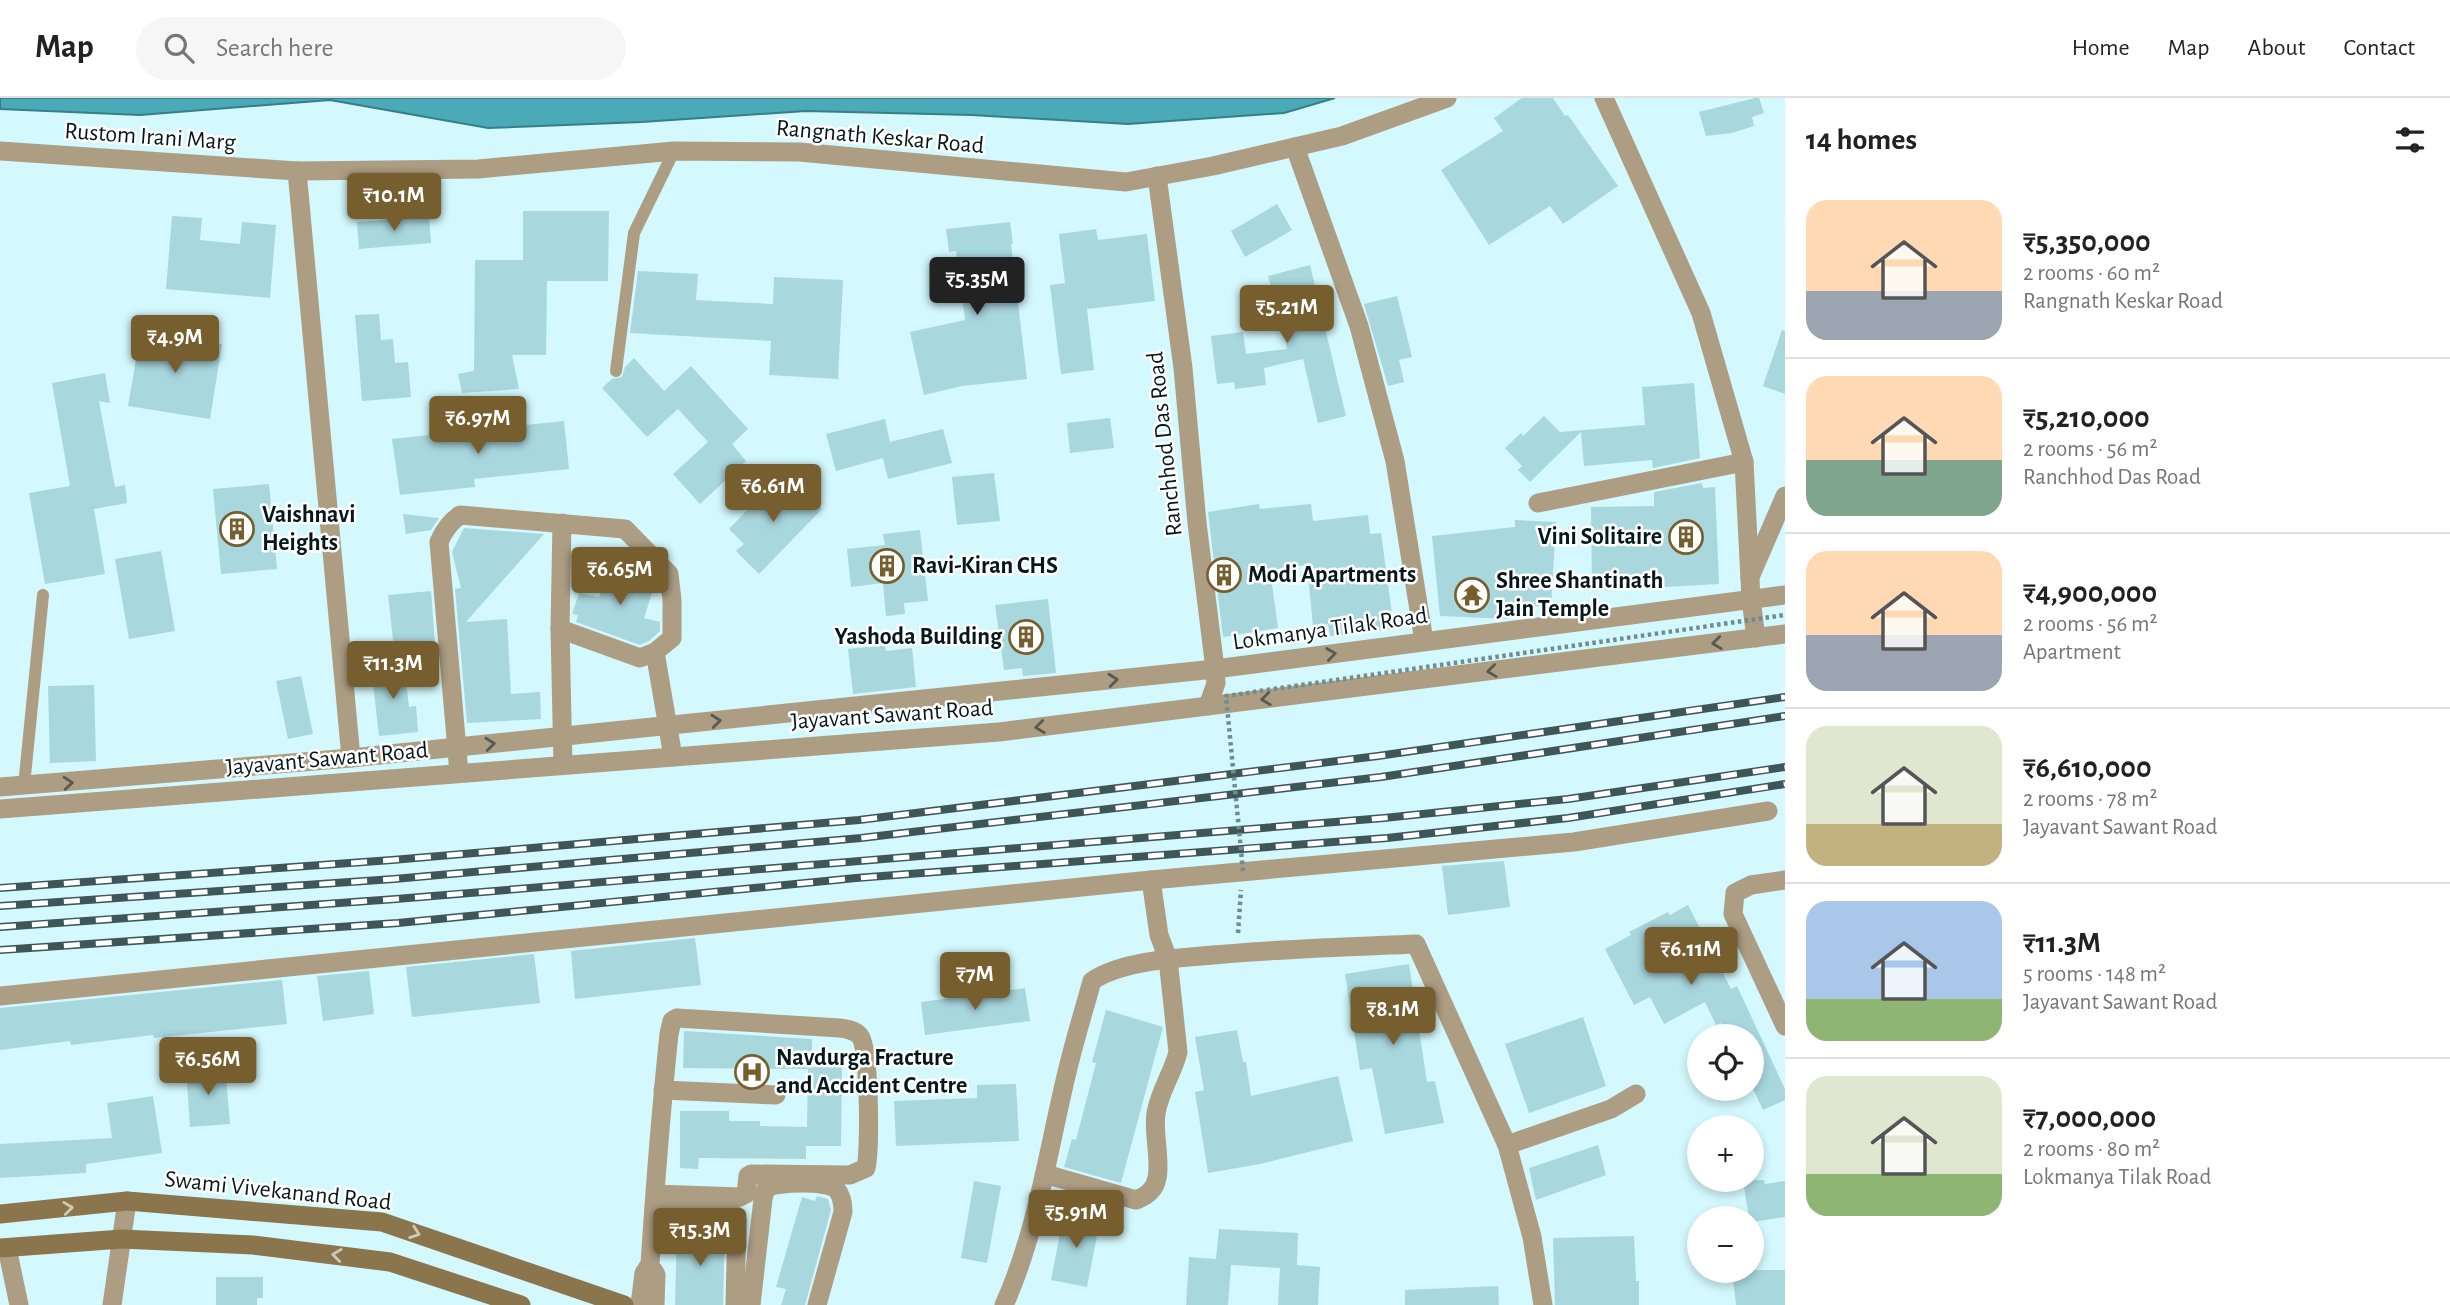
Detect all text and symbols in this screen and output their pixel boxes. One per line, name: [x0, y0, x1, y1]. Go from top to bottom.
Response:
search box: [136, 17, 626, 80]
icon: search: [160, 29, 198, 67]
text: Map: [35, 31, 94, 64]
text: Search here: [216, 35, 334, 61]
text: Home: [2072, 36, 2130, 60]
text: Map: [2168, 36, 2210, 60]
text: About: [2248, 36, 2305, 60]
text: Contact: [2343, 36, 2415, 60]
street label: Rangnath Keskar Road: [775, 116, 985, 158]
street label: Rustom Irani Marg: [64, 119, 237, 155]
icon: filters: [2391, 121, 2429, 159]
text: 14 homes: [1806, 125, 1917, 155]
pin: ₹10.1M: [337, 174, 451, 233]
text: ₹10.1M: [363, 184, 425, 207]
text: ₹5,350,000: [2023, 227, 2151, 257]
icon: home: [1862, 228, 1946, 312]
pin: ₹5.35M: [920, 258, 1034, 317]
text: 2 rooms · 60 m²: [2023, 262, 2160, 285]
text: ₹5.35M: [945, 268, 1009, 291]
pin: ₹5.21M: [1230, 286, 1344, 345]
text: Rangnath Keskar Road: [2023, 290, 2223, 313]
text: ₹5.21M: [1256, 296, 1318, 319]
pin: ₹4.9M: [126, 316, 224, 375]
text: ₹4.9M: [147, 326, 203, 349]
street label: Ranchhod Das Road: [1143, 350, 1187, 538]
pin: ₹6.97M: [421, 396, 535, 456]
text: ₹5,210,000: [2023, 403, 2150, 433]
icon: home: [1862, 404, 1946, 488]
text: ₹6.97M: [445, 407, 511, 430]
text: 2 rooms · 56 m²: [2023, 438, 2157, 461]
pin: ₹6.61M: [716, 464, 830, 524]
text: Ranchhod Das Road: [2023, 466, 2201, 489]
text: ₹6.61M: [741, 475, 805, 498]
place label: Vaishnavi Heights: [262, 503, 355, 555]
building icon: Vaishnavi Heights: [218, 510, 256, 548]
building icon: Vini Solitaire: [1667, 518, 1705, 556]
place label: Vini Solitaire: [1537, 525, 1662, 549]
pin: ₹6.65M: [563, 547, 677, 607]
building icon: Ravi-Kiran CHS: [868, 547, 906, 585]
place label: Ravi-Kiran CHS: [912, 554, 1058, 578]
building icon: Modi Apartments: [1205, 556, 1243, 594]
text: ₹6.65M: [587, 558, 653, 581]
place label: Modi Apartments: [1248, 563, 1416, 587]
place label: Shree Shantinath Jain Temple: [1496, 569, 1663, 621]
temple icon: Shree Shantinath Jain Temple: [1453, 576, 1491, 614]
text: ₹4,900,000: [2023, 578, 2157, 608]
icon: home: [1862, 579, 1946, 663]
street label: Lokmanya Tilak Road: [1231, 603, 1429, 655]
text: 2 rooms · 56 m²: [2023, 613, 2157, 636]
building icon: Yashoda Building: [1007, 618, 1045, 656]
place label: Yashoda Building: [834, 625, 1003, 649]
one-way arrow: [1711, 635, 1723, 650]
text: Apartment: [2023, 641, 2121, 664]
pin: ₹11.3M: [336, 642, 450, 701]
one-way arrow: [1325, 646, 1337, 661]
text: ₹11.3M: [363, 652, 423, 675]
one-way arrow: [1486, 663, 1497, 678]
one-way arrow: [1107, 672, 1119, 687]
one-way arrow: [1260, 691, 1272, 706]
street label: Jayavant Sawant Road: [790, 696, 994, 734]
one-way arrow: [710, 713, 722, 728]
one-way arrow: [1034, 719, 1046, 734]
one-way arrow: [485, 737, 496, 752]
street label: Jayavant Sawant Road: [225, 738, 429, 780]
text: ₹6,610,000: [2023, 753, 2152, 783]
icon: home: [1862, 754, 1946, 838]
one-way arrow: [62, 775, 74, 790]
text: 2 rooms · 78 m²: [2023, 788, 2158, 811]
text: Jayavant Sawant Road: [2023, 816, 2218, 839]
pin: ₹6.11M: [1634, 928, 1748, 987]
text: ₹11.3M: [2023, 928, 2101, 958]
icon: home: [1862, 929, 1946, 1013]
text: ₹6.11M: [1661, 938, 1721, 961]
pin: ₹7M: [941, 953, 1009, 1012]
text: ₹7M: [956, 963, 994, 986]
text: 5 rooms · 148 m²: [2023, 963, 2166, 986]
pin: ₹8.1M: [1344, 988, 1442, 1047]
text: Jayavant Sawant Road: [2023, 991, 2218, 1014]
text: ₹8.1M: [1367, 998, 1419, 1021]
map controls: [1687, 1024, 1764, 1283]
button: locate: [1687, 1024, 1764, 1101]
pin: ₹6.56M: [151, 1038, 265, 1097]
place label: Navdurga Fracture and Accident Centre: [776, 1046, 967, 1098]
text: ₹6.56M: [175, 1048, 241, 1071]
hospital icon: Navdurga Fracture and Accident Centre: [733, 1053, 771, 1091]
text: ₹7,000,000: [2023, 1103, 2156, 1133]
icon: home: [1862, 1104, 1946, 1188]
button: +: [1687, 1115, 1764, 1192]
text: 2 rooms · 80 m²: [2023, 1138, 2160, 1161]
text: Lokmanya Tilak Road: [2023, 1166, 2211, 1189]
street label: Swami Vivekanand Road: [164, 1167, 392, 1215]
pin: ₹5.91M: [1019, 1190, 1133, 1250]
one-way arrow: [62, 1200, 74, 1215]
text: ₹5.91M: [1045, 1201, 1107, 1224]
button: −: [1687, 1206, 1764, 1283]
pin: ₹15.3M: [643, 1208, 757, 1268]
text: ₹15.3M: [669, 1219, 731, 1242]
one-way arrow: [408, 1225, 420, 1239]
one-way arrow: [332, 1248, 343, 1263]

